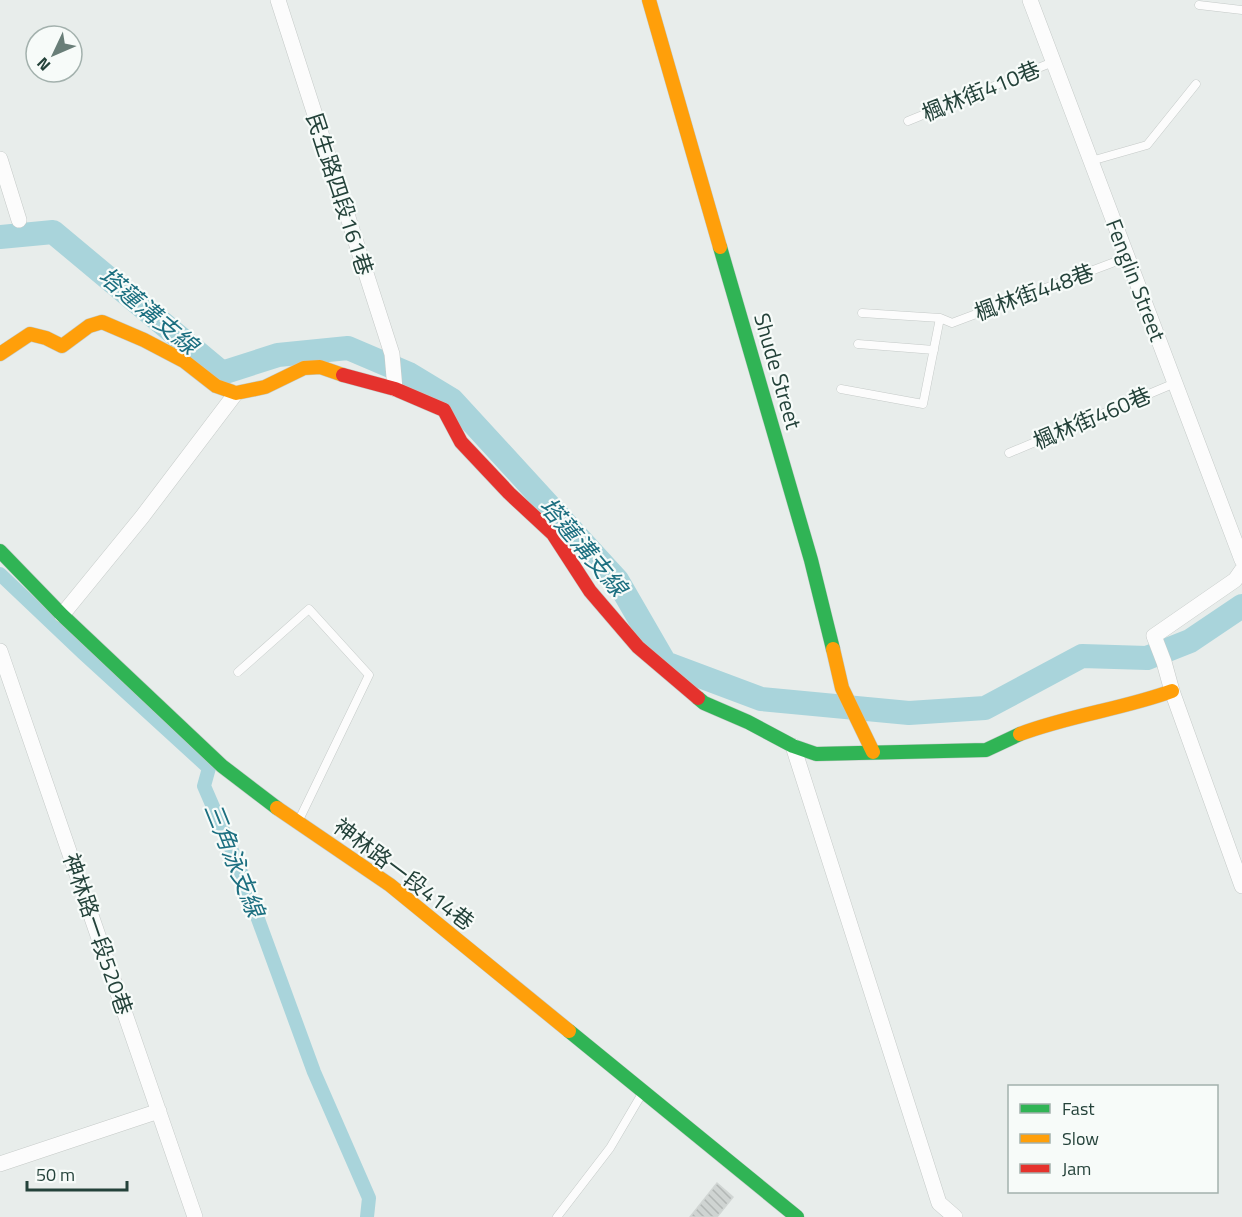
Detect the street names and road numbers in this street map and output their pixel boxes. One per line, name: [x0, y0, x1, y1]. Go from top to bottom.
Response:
street label: 楓林街410巷: [917, 52, 1045, 130]
street label: 民生路四段161巷: [298, 108, 382, 280]
street label: Fenglin Street: [1097, 214, 1175, 346]
street label: 楓林街448巷: [969, 255, 1099, 329]
street label: Shude Street: [745, 309, 811, 433]
street label: 楓林街460巷: [1028, 378, 1156, 458]
street label: 神林路一段414巷: [326, 810, 482, 938]
street label: 神林路一段520巷: [54, 849, 142, 1019]

